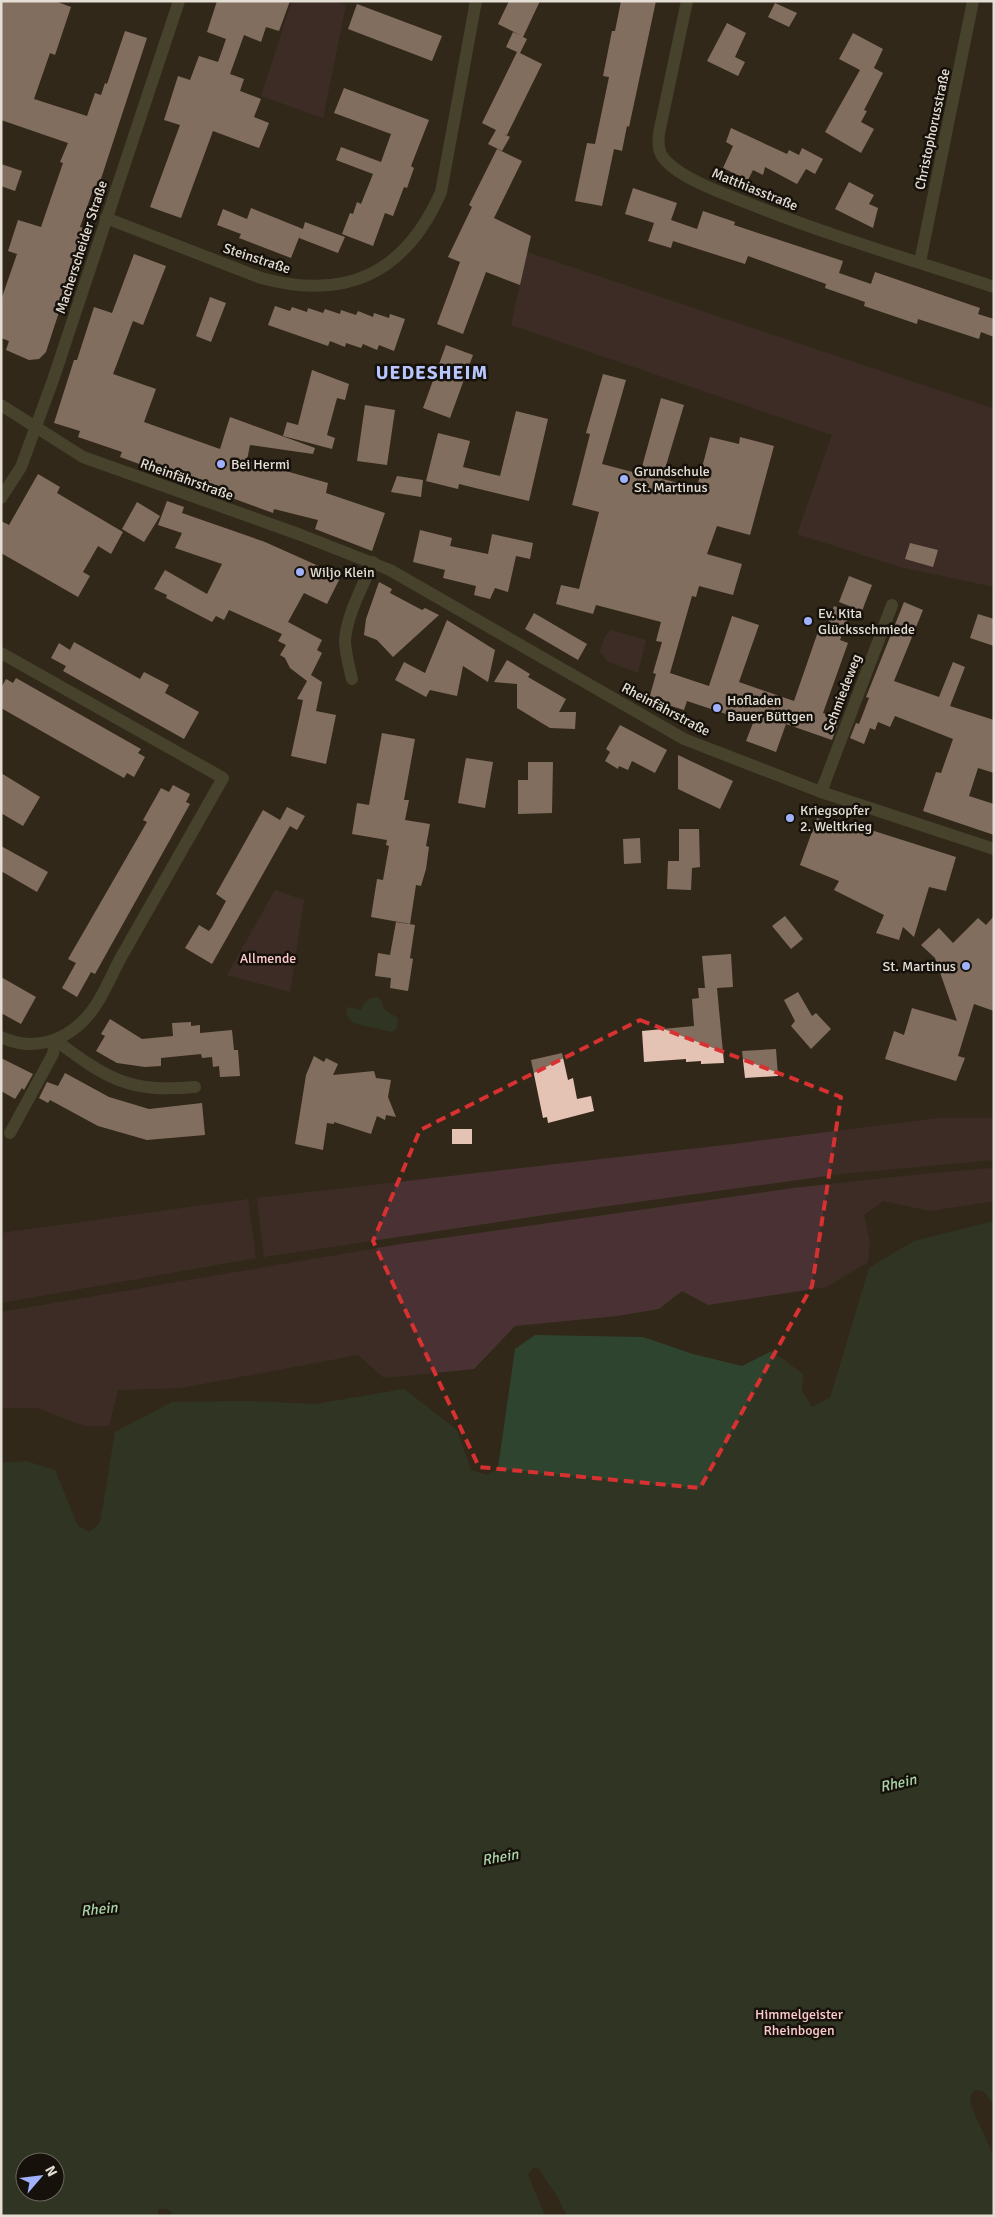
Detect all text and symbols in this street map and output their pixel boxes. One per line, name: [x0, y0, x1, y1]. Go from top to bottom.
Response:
street label: Christophorusstraße: [911, 67, 954, 191]
street label: Matthiasstraße: [709, 164, 800, 215]
street label: Macherscheider Straße: [52, 178, 111, 316]
street label: Steinstraße: [221, 240, 293, 277]
district label: UEDESHEIM: [376, 361, 488, 385]
street label: Rheinfährstraße: [138, 455, 236, 504]
place label: Bei Hermi: [231, 456, 290, 473]
marker: Bei Hermi: [215, 458, 227, 470]
place label: Grundschule St. Martinus: [634, 463, 710, 496]
marker: Grundschule St. Martinus: [618, 473, 630, 485]
place label: Wiljo Klein: [310, 564, 375, 581]
marker: Wiljo Klein: [294, 566, 306, 578]
place label: Ev. Kita Glücksschmiede: [818, 605, 915, 638]
marker: Ev. Kita Glücksschmiede: [802, 615, 814, 627]
street label: Schmiedeweg: [820, 652, 865, 735]
street label: Rheinfährstraße: [619, 679, 713, 740]
place label: Hofladen Bauer Büttgen: [727, 692, 813, 725]
marker: Hofladen Bauer Büttgen: [711, 702, 723, 714]
place label: Kriegsopfer 2. Weltkrieg: [800, 802, 872, 835]
marker: Kriegsopfer 2. Weltkrieg: [784, 812, 796, 824]
park label: Allmende: [240, 950, 296, 967]
place label: St. Martinus: [882, 958, 956, 975]
marker: St. Martinus: [960, 960, 972, 972]
water label: Rhein: [878, 1770, 919, 1796]
water label: Rhein: [480, 1845, 521, 1869]
water label: Rhein: [80, 1898, 119, 1920]
park label: Himmelgeister Rheinbogen: [755, 2006, 844, 2039]
north arrow: [15, 2152, 65, 2202]
text: N: [41, 2163, 61, 2179]

